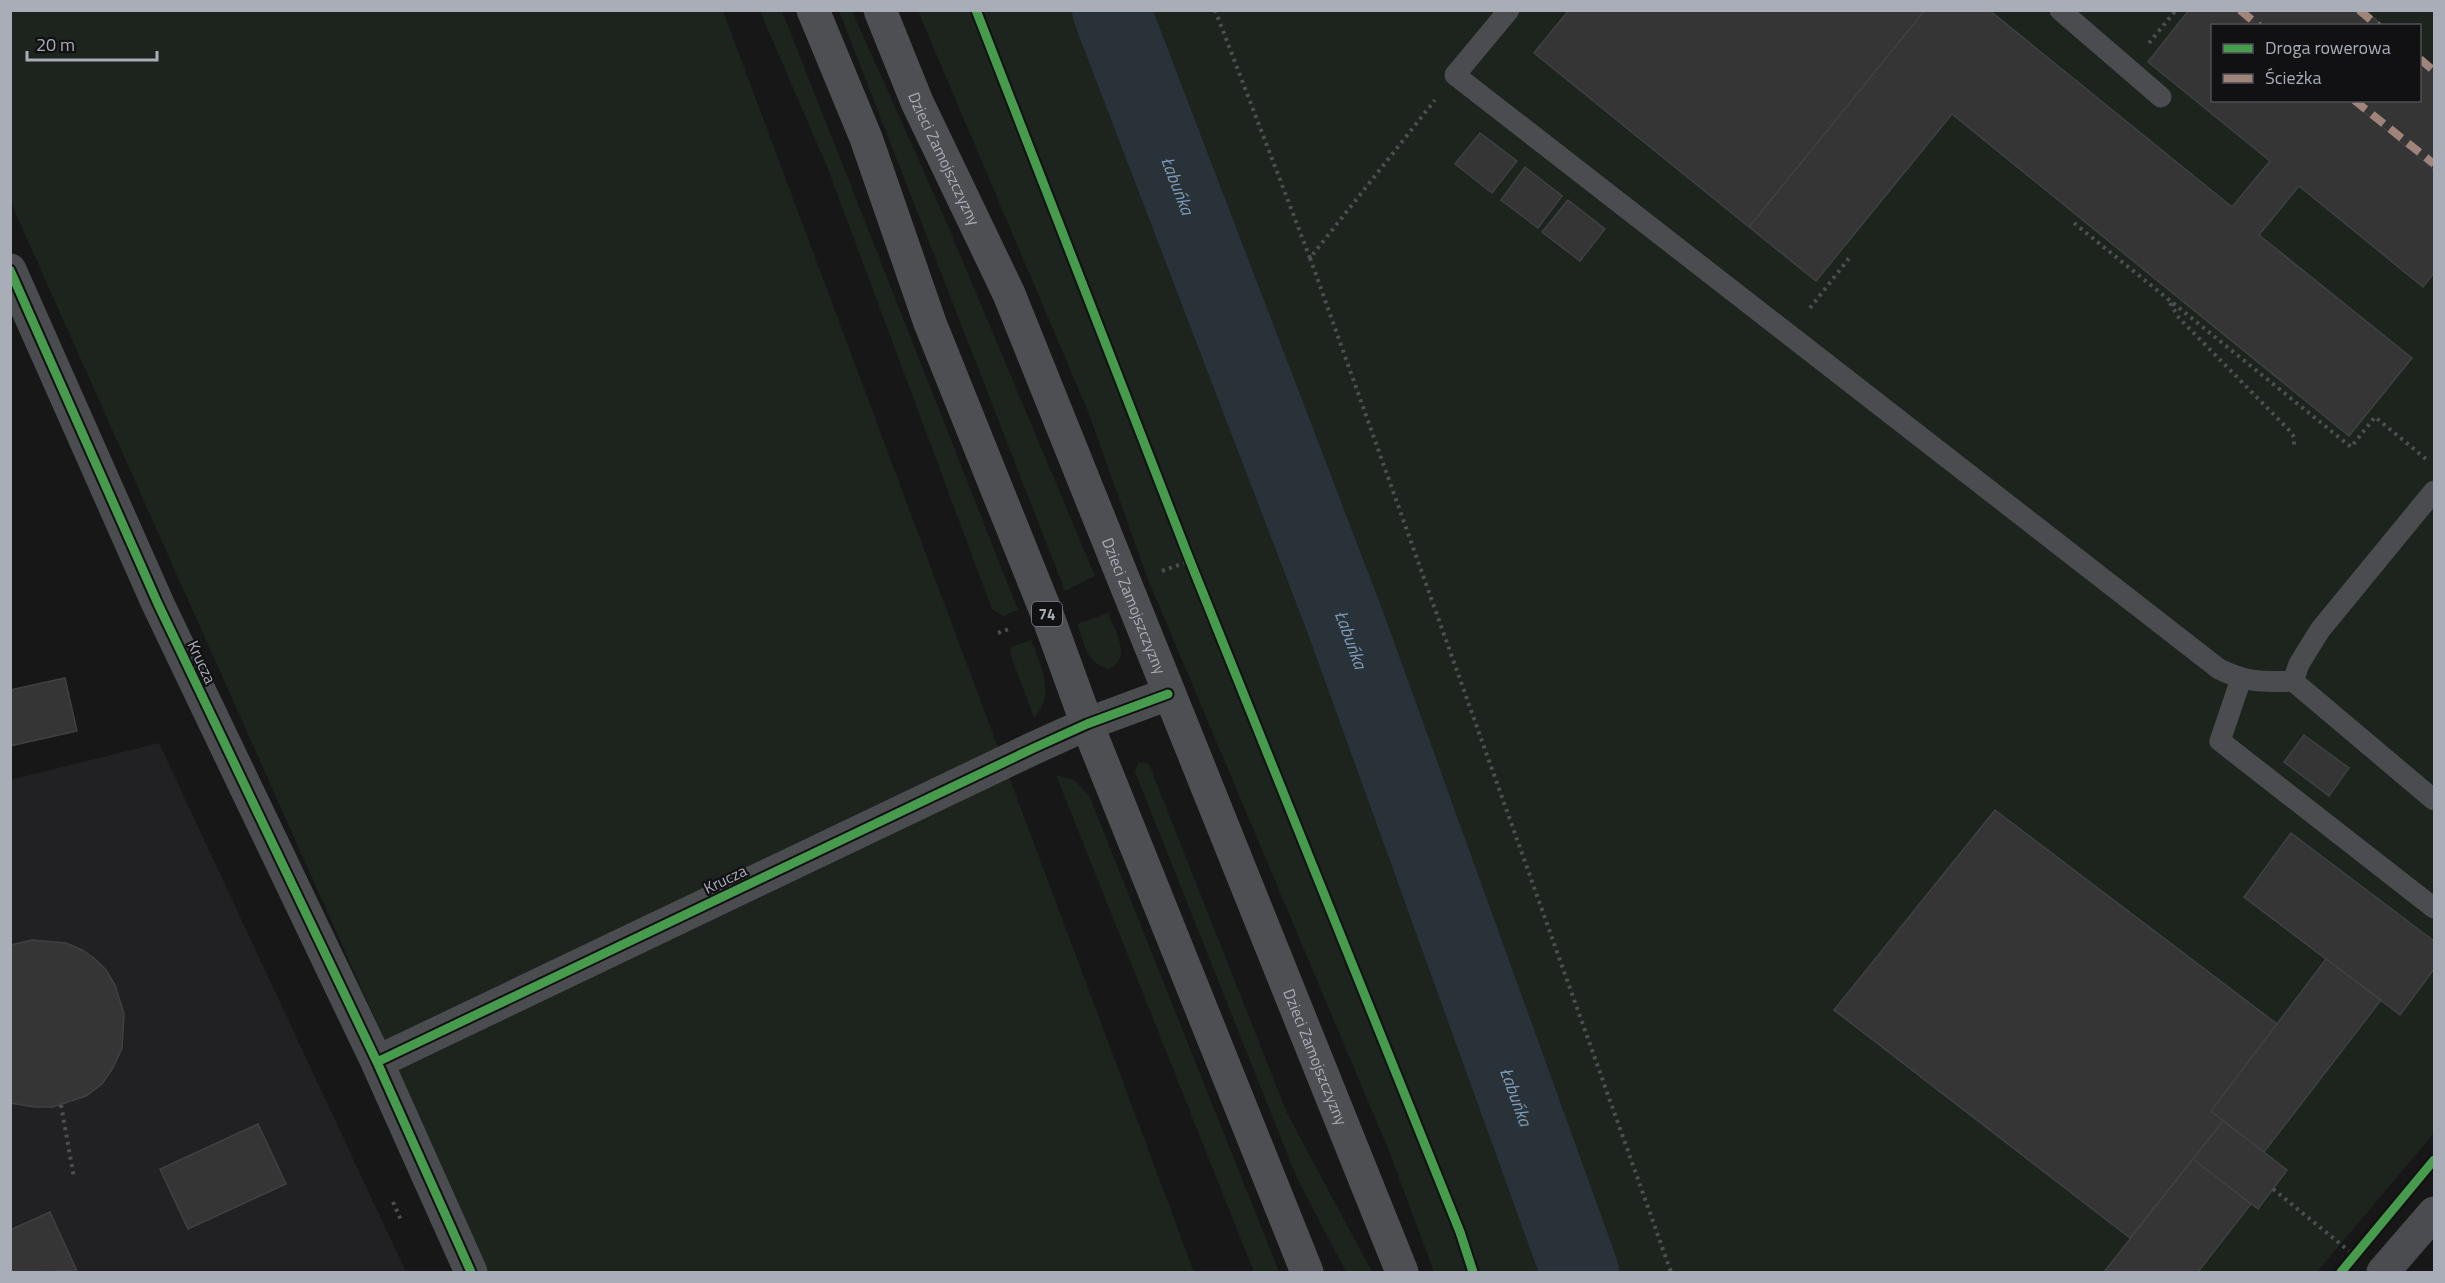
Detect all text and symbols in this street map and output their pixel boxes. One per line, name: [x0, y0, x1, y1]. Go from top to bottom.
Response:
scale bar: [27, 24, 158, 62]
legend: [2211, 24, 2421, 102]
text: 20 m: [36, 31, 75, 58]
text: Droga rowerowa: [2265, 34, 2391, 61]
text: Ścieżka: [2265, 64, 2321, 91]
street label: Dzieci Zamojszczyzny: [902, 88, 987, 230]
water label: Łabuńka: [1155, 153, 1202, 220]
street label: Dzieci Zamojszczyzny: [1096, 534, 1173, 678]
road number: 74: [1032, 602, 1062, 626]
water label: Łabuńka: [1329, 606, 1375, 673]
street label: Krucza: [182, 636, 222, 688]
street label: Krucza: [699, 858, 751, 900]
street label: Dzieci Zamojszczyzny: [1277, 985, 1354, 1129]
water label: Łabuńka: [1494, 1064, 1540, 1131]

